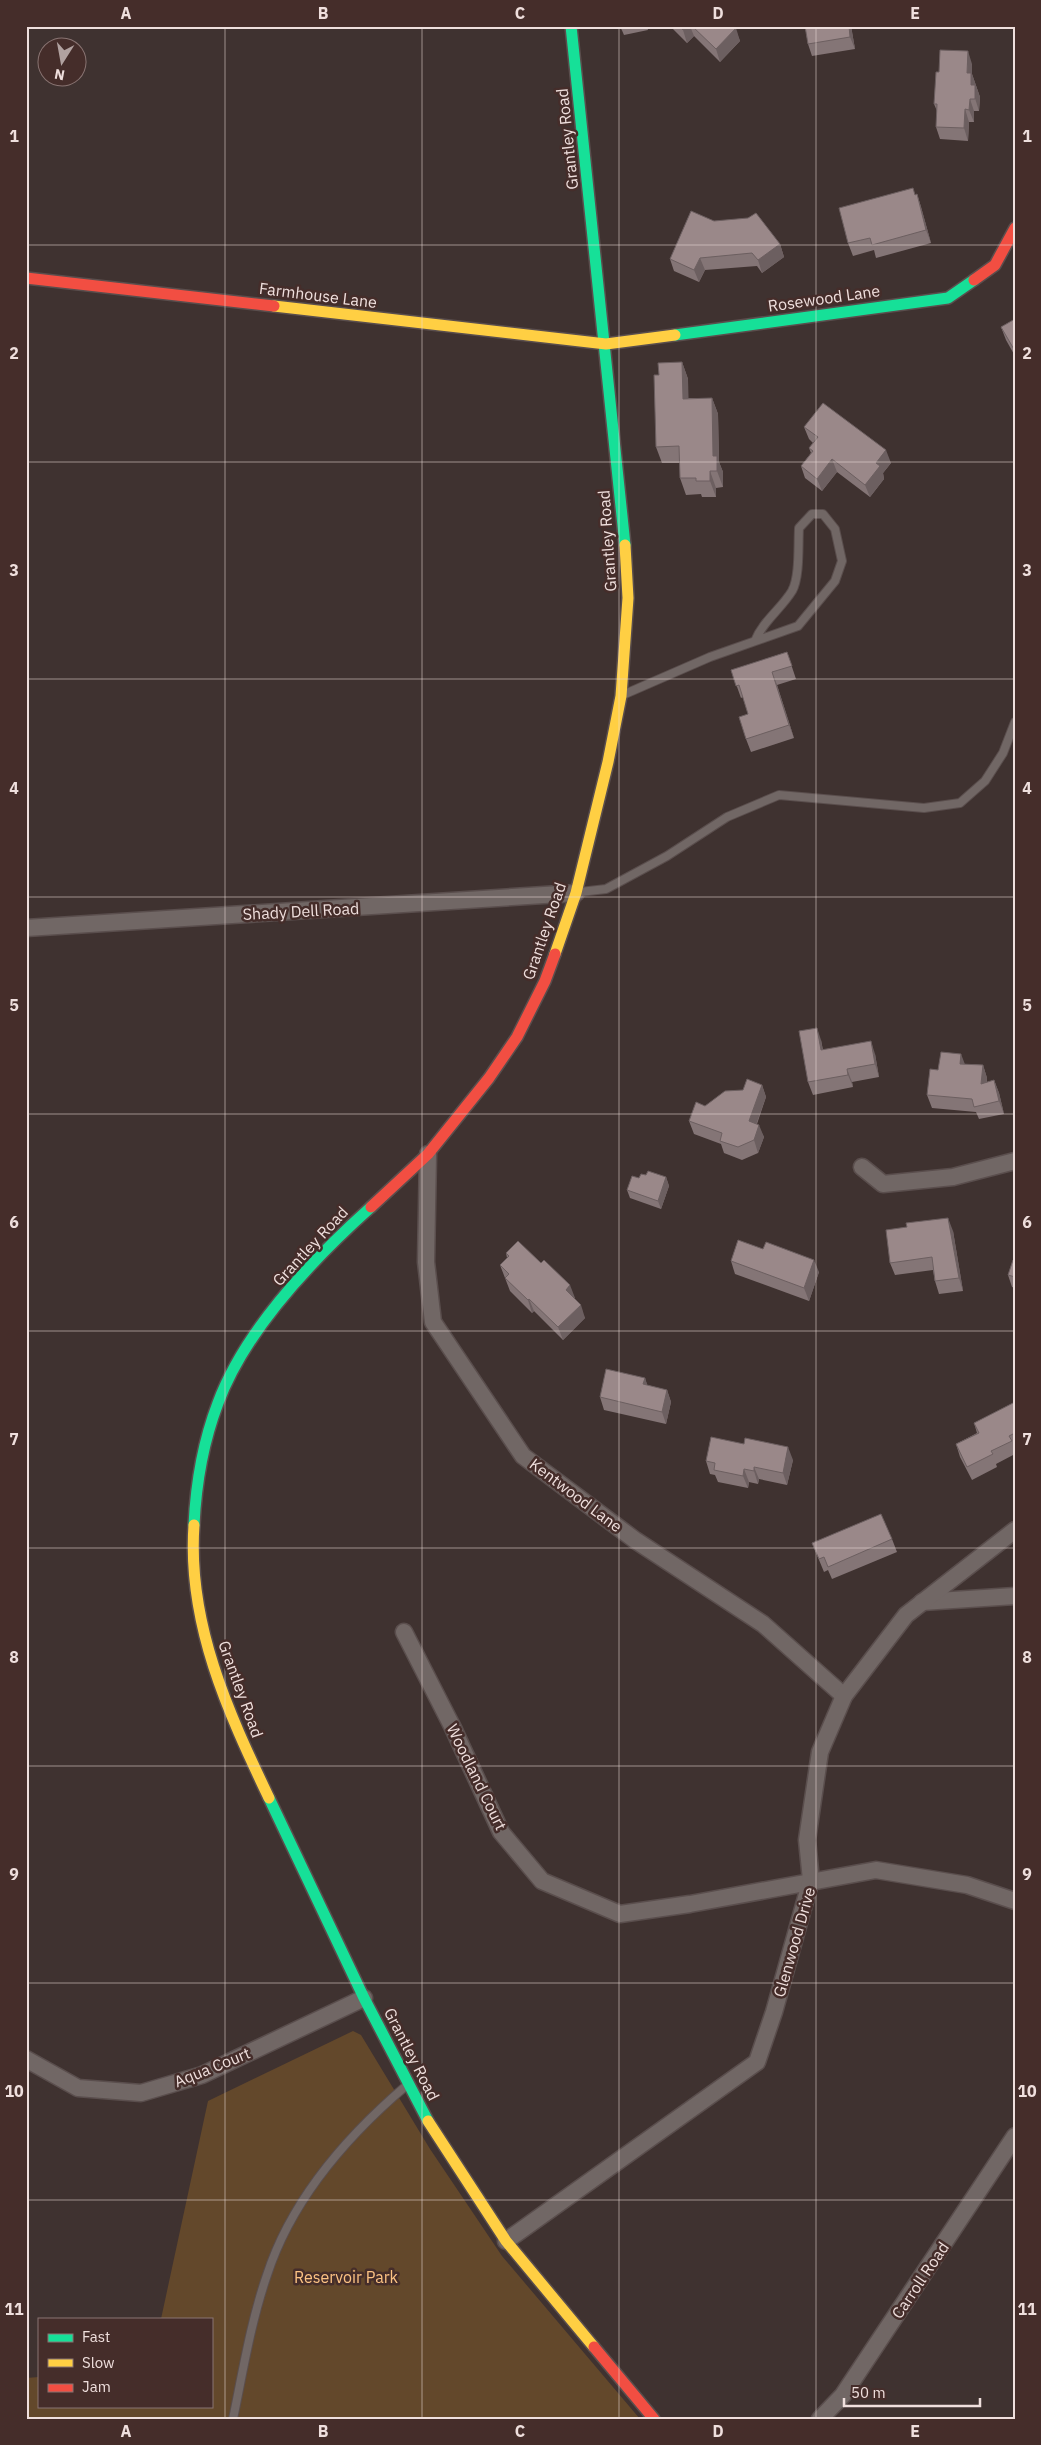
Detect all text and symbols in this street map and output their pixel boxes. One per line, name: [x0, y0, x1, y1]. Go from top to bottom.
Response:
text: A: [121, 3, 132, 23]
text: B: [318, 3, 329, 23]
text: C: [515, 3, 525, 23]
text: D: [712, 3, 724, 23]
text: E: [910, 3, 920, 23]
north arrow: [38, 38, 88, 88]
text: N: [53, 65, 66, 85]
street label: Grantley Road: [552, 87, 582, 191]
text: 1: [9, 126, 19, 146]
text: 1: [1022, 126, 1032, 146]
street label: Farmhouse Lane: [258, 278, 378, 312]
street label: Rosewood Lane: [767, 280, 882, 316]
text: 2: [9, 343, 19, 363]
text: 2: [1022, 343, 1032, 363]
street label: Grantley Road: [593, 490, 621, 592]
text: 3: [9, 560, 19, 580]
text: 3: [1022, 560, 1032, 580]
text: 4: [9, 778, 19, 798]
text: 4: [1022, 778, 1032, 798]
street label: Grantley Road: [518, 880, 570, 982]
street label: Shady Dell Road: [242, 898, 360, 924]
text: 5: [9, 995, 19, 1015]
text: 5: [1022, 995, 1032, 1015]
street label: Grantley Road: [268, 1202, 352, 1290]
text: 6: [9, 1212, 19, 1232]
text: 6: [1022, 1212, 1032, 1232]
text: 7: [9, 1429, 19, 1449]
text: 7: [1022, 1429, 1032, 1449]
street label: Kentwood Lane: [526, 1454, 626, 1536]
street label: Grantley Road: [214, 1638, 268, 1740]
text: 8: [9, 1647, 19, 1667]
text: 8: [1022, 1647, 1032, 1667]
street label: Woodland Court: [443, 1721, 511, 1833]
text: 9: [9, 1864, 19, 1884]
text: 9: [1022, 1864, 1032, 1884]
street label: Glenwood Drive: [769, 1884, 819, 1999]
street label: Grantley Road: [380, 2004, 444, 2104]
street label: Aqua Court: [171, 2043, 253, 2091]
text: 10: [4, 2081, 24, 2101]
text: 10: [1017, 2081, 1037, 2101]
street label: Carroll Road: [887, 2238, 953, 2322]
park label: Reservoir Park: [294, 2267, 399, 2287]
text: 11: [4, 2299, 24, 2319]
text: 11: [1017, 2299, 1037, 2319]
legend: [38, 2318, 212, 2408]
text: Fast: [82, 2327, 110, 2346]
text: Slow: [82, 2353, 115, 2372]
scale bar: [844, 2375, 980, 2407]
text: Jam: [82, 2377, 111, 2396]
text: 50 m: [851, 2383, 886, 2402]
text: A: [121, 2421, 132, 2441]
text: B: [318, 2421, 329, 2441]
text: C: [515, 2421, 525, 2441]
text: D: [712, 2421, 724, 2441]
text: E: [910, 2421, 920, 2441]

